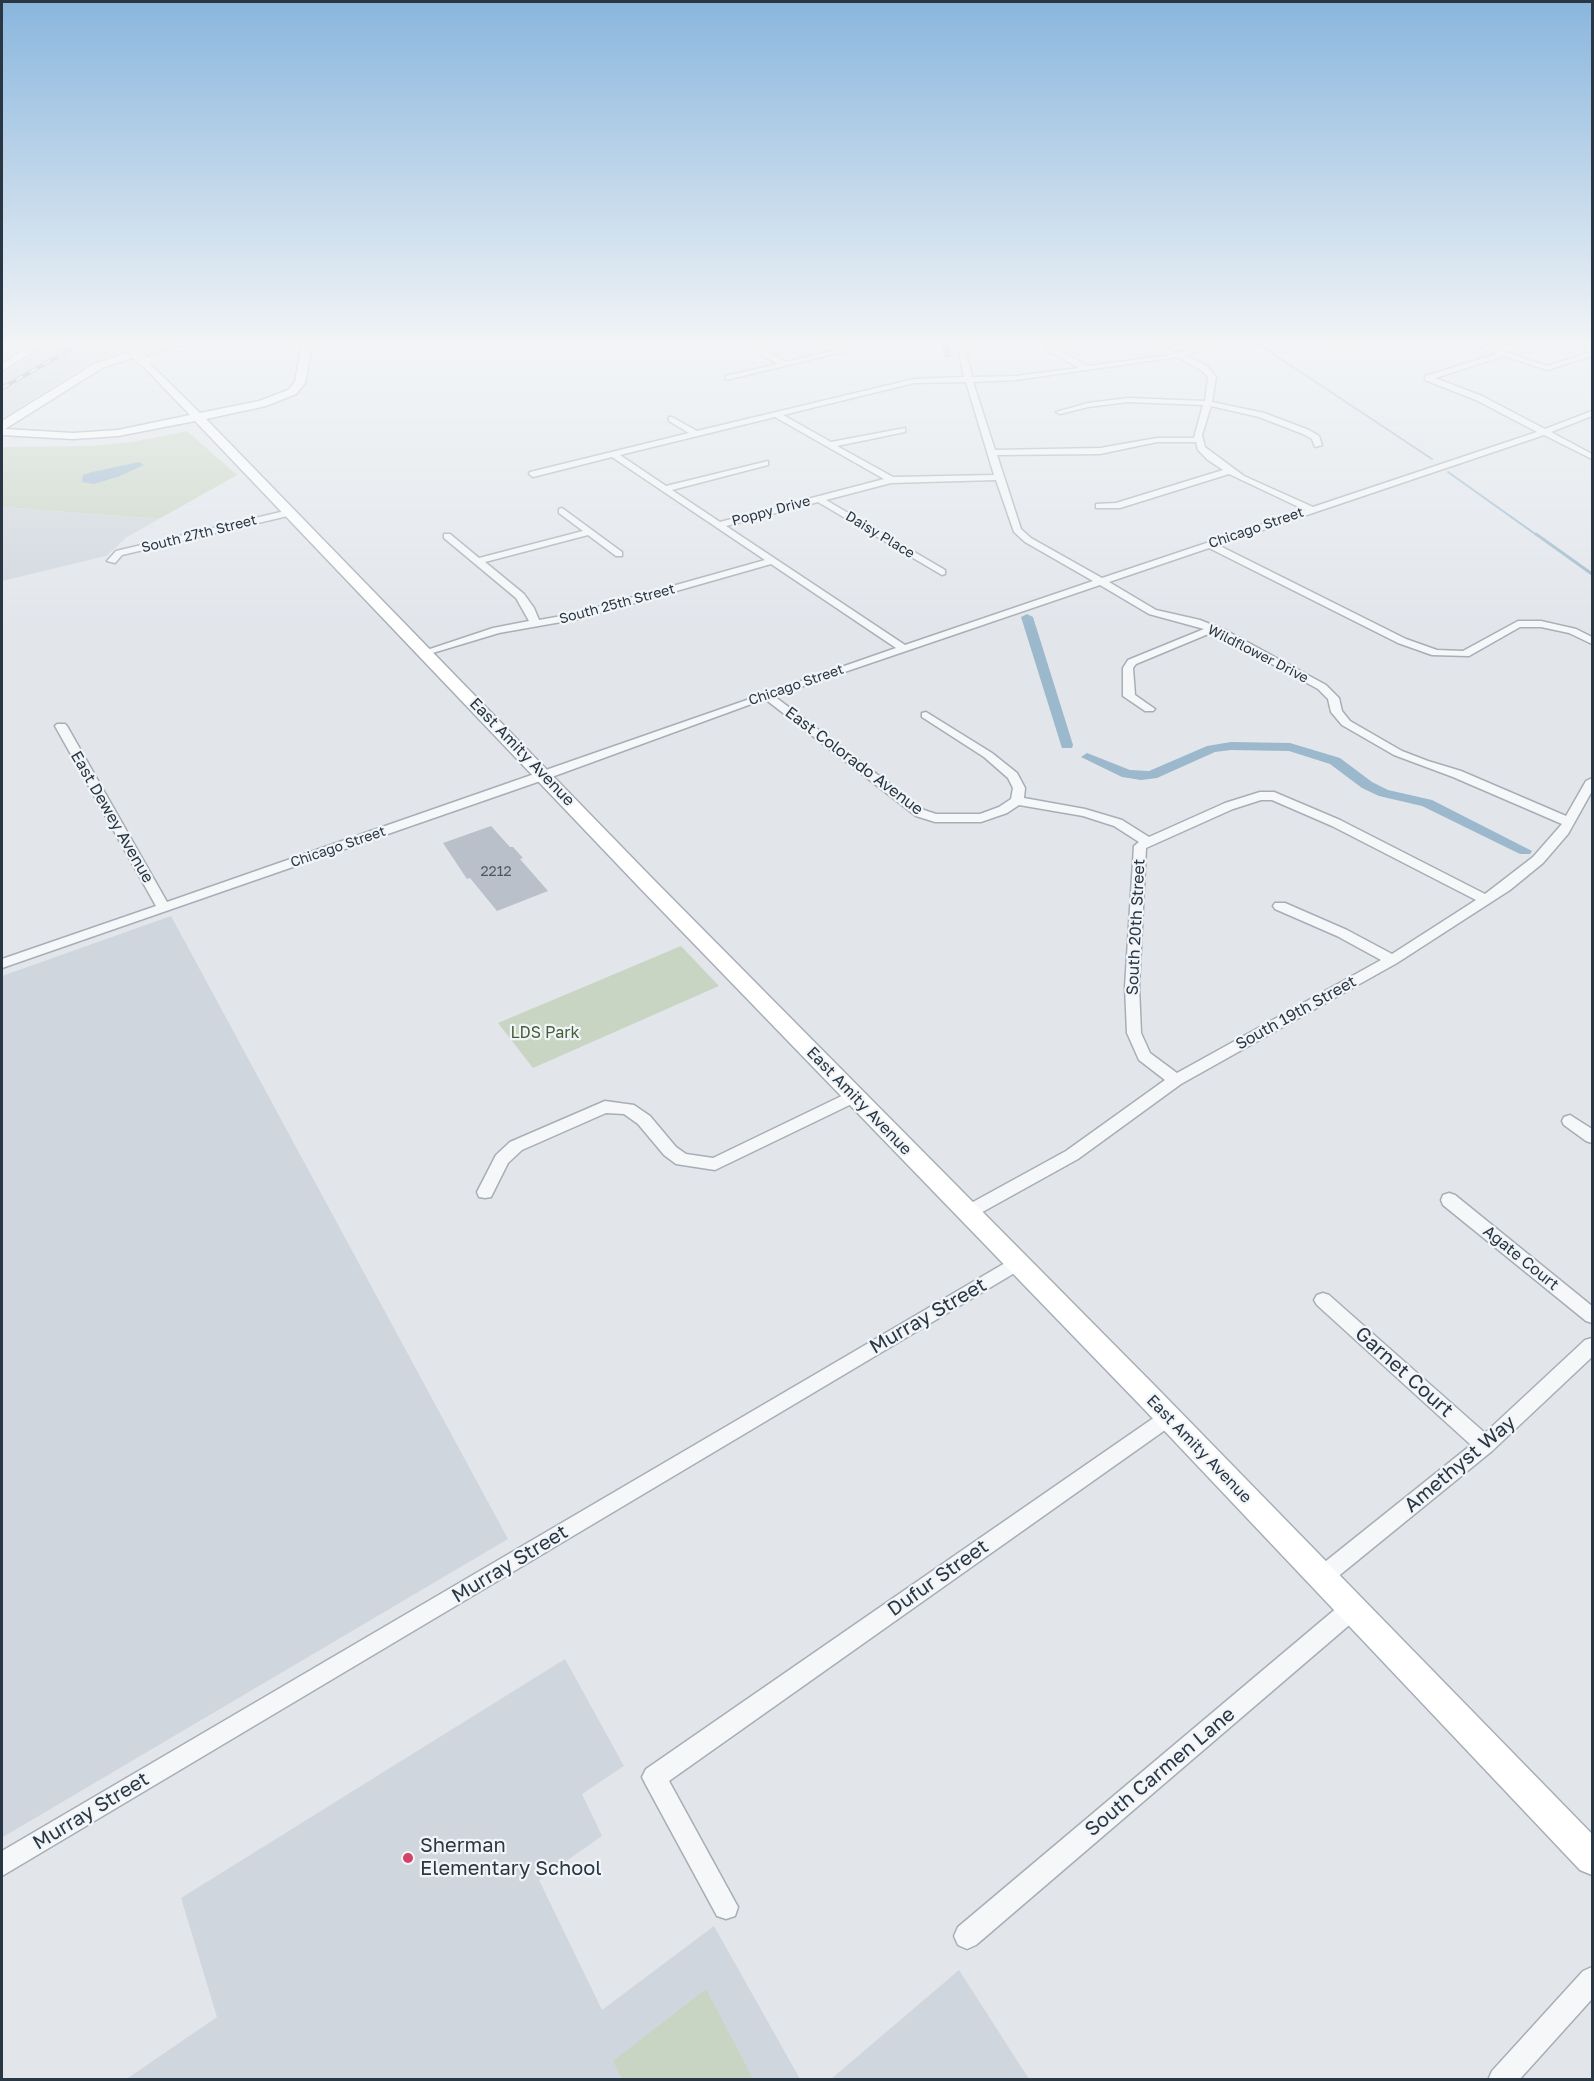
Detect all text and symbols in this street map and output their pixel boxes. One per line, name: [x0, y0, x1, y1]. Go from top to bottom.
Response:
street label: Poppy Drive: [730, 492, 812, 530]
street label: Chicago Street: [1206, 504, 1306, 552]
street label: Daisy Place: [842, 508, 918, 562]
street label: South 27th Street: [140, 512, 258, 556]
street label: South 25th Street: [557, 580, 677, 628]
street label: Wildflower Drive: [1205, 621, 1311, 687]
street label: Chicago Street: [746, 661, 846, 709]
street label: East Amity Avenue: [465, 694, 579, 810]
street label: East Colorado Avenue: [781, 703, 927, 819]
street label: East Dewey Avenue: [66, 748, 158, 886]
street label: Chicago Street: [288, 823, 388, 871]
street label: South 20th Street: [1123, 858, 1149, 996]
house number: 2212: [480, 864, 512, 880]
street label: South 19th Street: [1232, 972, 1360, 1054]
park label: LDS Park: [510, 1023, 580, 1043]
street label: East Amity Avenue: [802, 1043, 916, 1159]
street label: Agate Court: [1479, 1222, 1563, 1294]
street label: Murray Street: [865, 1273, 991, 1359]
street label: Garnet Court: [1350, 1322, 1458, 1422]
street label: East Amity Avenue: [1142, 1391, 1256, 1507]
street label: Amethyst Way: [1399, 1410, 1521, 1518]
street label: Murray Street: [448, 1520, 572, 1608]
street label: Dufur Street: [883, 1534, 993, 1622]
street label: South Carmen Lane: [1080, 1702, 1240, 1842]
street label: Murray Street: [29, 1767, 153, 1855]
place label: Sherman Elementary School: [420, 1834, 602, 1881]
marker: Sherman Elementary School: [401, 1851, 415, 1865]

